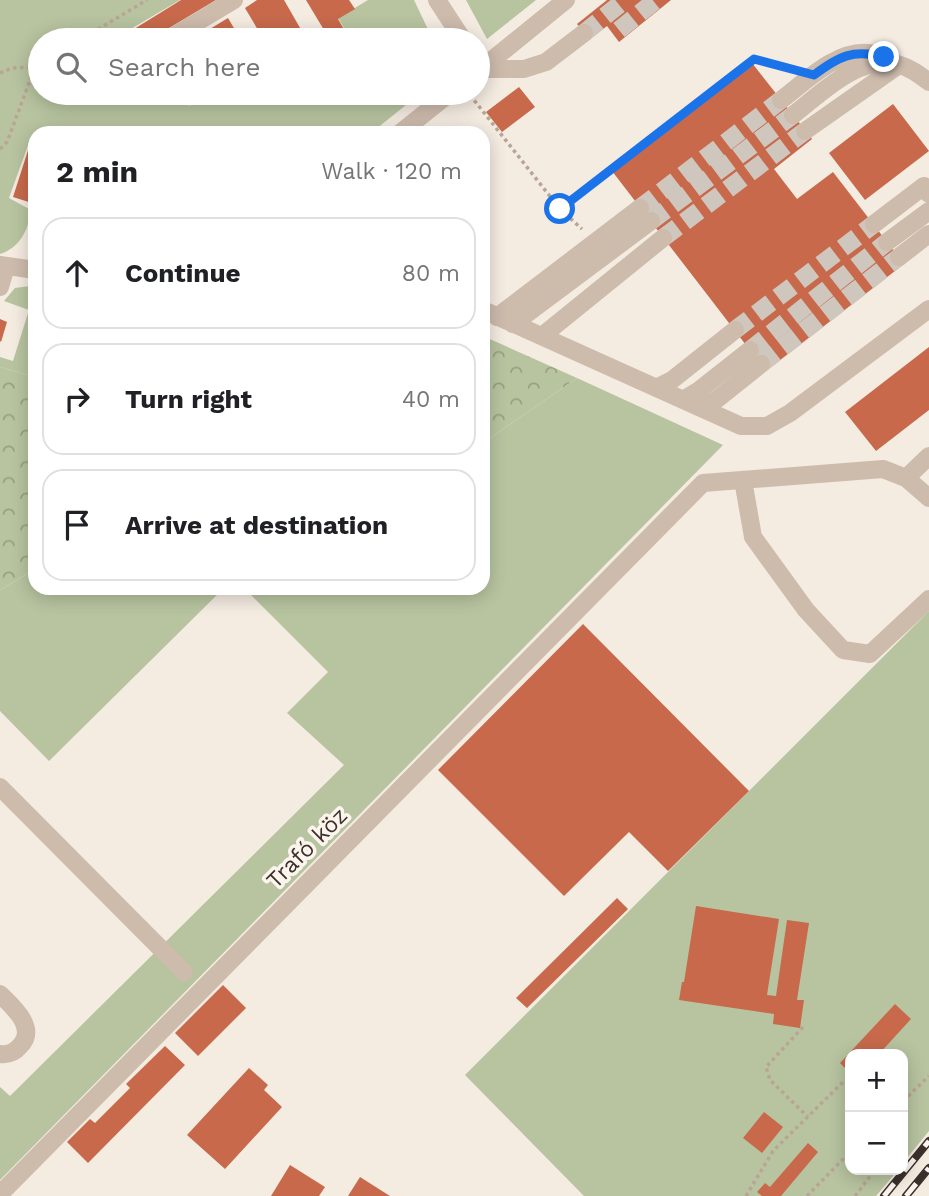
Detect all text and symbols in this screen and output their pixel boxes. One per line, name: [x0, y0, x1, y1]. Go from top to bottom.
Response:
search box: [28, 28, 490, 105]
route end: [868, 41, 899, 72]
icon: search: [52, 48, 90, 86]
text: Search here: [108, 52, 260, 82]
text: 2 min: [56, 154, 138, 189]
text: Walk · 120 m: [321, 158, 462, 185]
route start: [544, 193, 575, 224]
icon: ahead: [58, 254, 96, 292]
text: Continue: [125, 258, 241, 288]
text: 80 m: [402, 260, 460, 287]
icon: right: [58, 380, 96, 418]
text: Turn right: [125, 384, 252, 414]
text: 40 m: [402, 386, 460, 413]
icon: arrive: [58, 506, 96, 544]
text: Arrive at destination: [125, 510, 388, 540]
street label: Trafó köz: [261, 802, 353, 894]
map controls: [845, 1049, 908, 1175]
button: +: [845, 1049, 908, 1112]
button: −: [845, 1112, 908, 1175]

